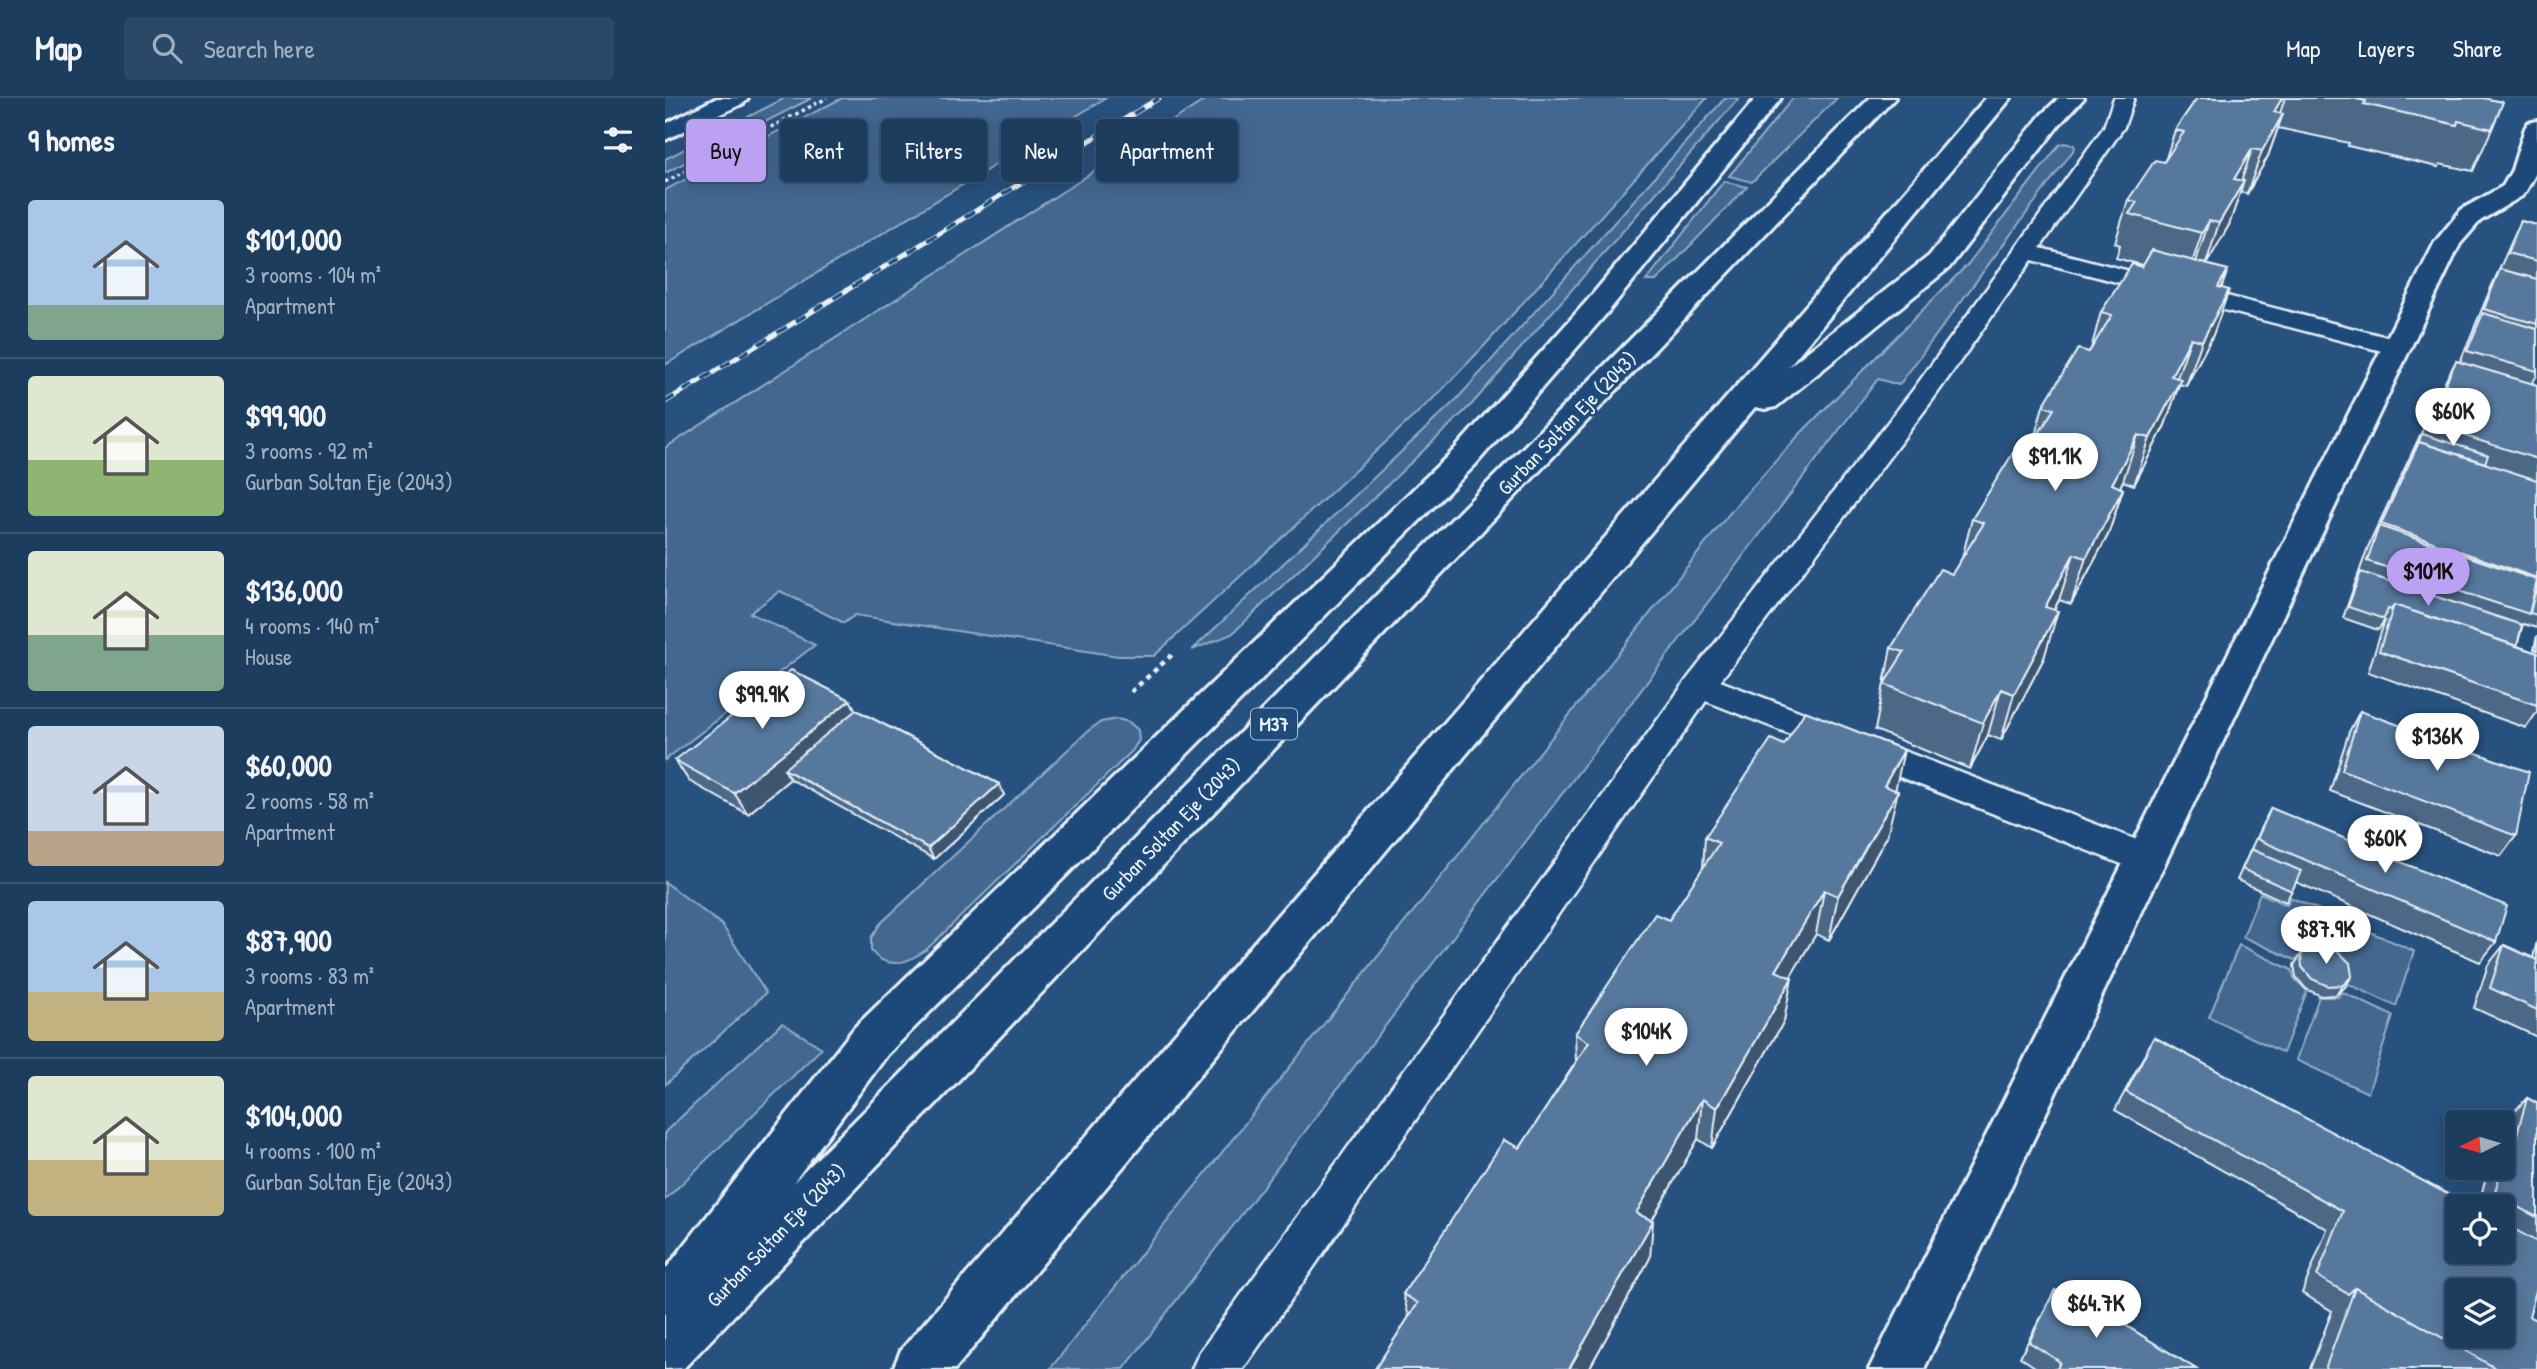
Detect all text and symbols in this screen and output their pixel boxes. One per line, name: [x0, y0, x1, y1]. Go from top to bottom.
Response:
search box: [124, 17, 614, 80]
text: Map: [35, 26, 82, 70]
icon: search: [148, 29, 186, 67]
text: Search here: [204, 31, 315, 66]
text: Map: [2286, 32, 2320, 64]
text: Layers: [2358, 32, 2415, 64]
text: Share: [2453, 32, 2502, 64]
chip: Buy: [686, 119, 766, 182]
chip: Rent: [780, 119, 867, 182]
chip: Filters: [881, 119, 987, 182]
chip: New: [1001, 119, 1082, 182]
chip: Apartment: [1096, 119, 1238, 182]
text: 9 homes: [28, 120, 115, 160]
icon: filters: [599, 121, 637, 159]
text: $101,000: [245, 219, 342, 259]
icon: home: [84, 228, 168, 312]
text: 3 rooms · 104 m²: [245, 259, 381, 290]
text: Apartment: [245, 290, 335, 321]
street label: Gurban Soltan Eje (2043): [1491, 345, 1643, 501]
pin: $60K: [2412, 388, 2494, 448]
text: $99,900: [245, 395, 326, 435]
text: $60K: [2431, 395, 2475, 426]
icon: home: [84, 404, 168, 488]
pin: $91.1K: [1998, 434, 2112, 493]
text: 3 rooms · 92 m²: [245, 435, 373, 466]
text: $91.1K: [2028, 440, 2082, 471]
text: Gurban Soltan Eje (2043): [245, 466, 453, 497]
pin: $101K: [2379, 548, 2477, 608]
text: $101K: [2403, 555, 2453, 586]
text: $136,000: [245, 570, 343, 610]
icon: home: [84, 579, 168, 663]
text: 4 rooms · 140 m²: [245, 610, 379, 641]
text: House: [245, 641, 292, 672]
pin: $99.9K: [705, 672, 819, 731]
text: $99.9K: [735, 678, 789, 709]
road number: M37: [1251, 708, 1297, 740]
pin: $136K: [2388, 714, 2486, 773]
text: $136K: [2411, 720, 2463, 751]
text: $60,000: [245, 745, 332, 785]
street label: Gurban Soltan Eje (2043): [1095, 751, 1247, 907]
icon: home: [84, 754, 168, 838]
text: 2 rooms · 58 m²: [245, 785, 374, 816]
text: Apartment: [245, 816, 335, 847]
pin: $60K: [2344, 816, 2426, 875]
text: $60K: [2363, 822, 2407, 853]
pin: $87.9K: [2269, 906, 2383, 966]
text: $87.9K: [2297, 913, 2355, 944]
text: $87,900: [245, 920, 332, 960]
icon: home: [84, 929, 168, 1013]
text: 3 rooms · 83 m²: [245, 960, 374, 991]
text: Apartment: [245, 991, 335, 1022]
pin: $104K: [1597, 1009, 1695, 1068]
text: $104K: [1621, 1015, 1671, 1046]
text: $104,000: [245, 1095, 342, 1135]
icon: home: [84, 1104, 168, 1188]
north arrow: [2445, 1110, 2515, 1180]
map controls: [2445, 1110, 2515, 1348]
text: 4 rooms · 100 m²: [245, 1135, 381, 1166]
street label: Gurban Soltan Eje (2043): [700, 1157, 852, 1313]
text: Gurban Soltan Eje (2043): [245, 1166, 453, 1197]
button: locate: [2445, 1194, 2515, 1264]
button: layers: [2445, 1278, 2515, 1348]
pin: $64.7K: [2039, 1280, 2153, 1340]
text: $64.7K: [2067, 1287, 2125, 1318]

